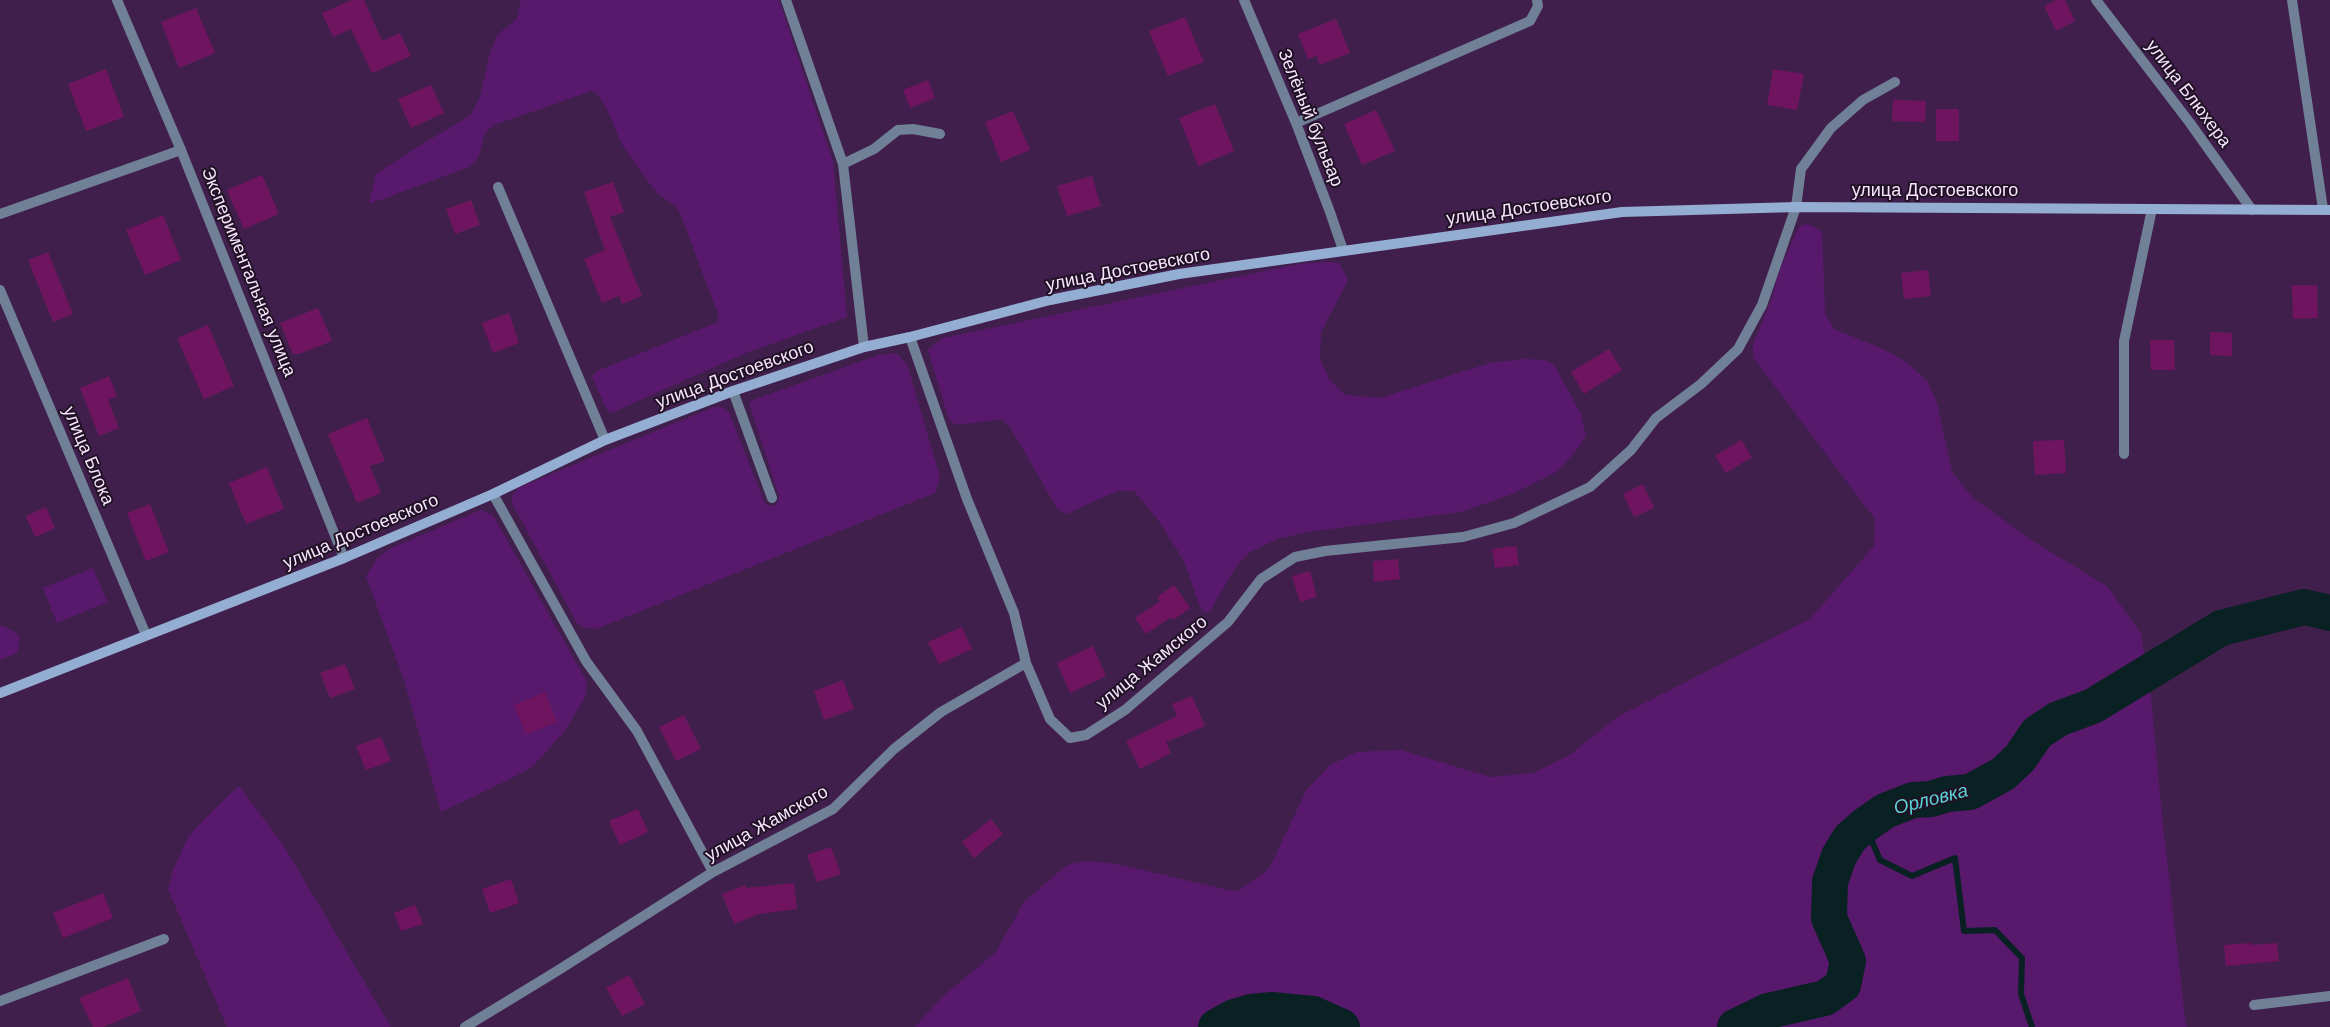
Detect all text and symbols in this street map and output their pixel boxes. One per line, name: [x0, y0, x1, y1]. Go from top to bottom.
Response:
street label: улица Блюхера: [2141, 36, 2235, 152]
street label: Зелёный бульвар: [1273, 46, 1347, 190]
street label: Экспериментальная улица: [196, 164, 300, 380]
street label: улица Достоевского: [1852, 180, 2018, 202]
street label: улица Достоевского: [1445, 186, 1613, 230]
street label: улица Достоевского: [1044, 244, 1212, 296]
street label: улица Достоевского: [653, 336, 817, 414]
street label: улица Блока: [58, 403, 118, 509]
street label: улица Достоевского: [280, 490, 442, 574]
street label: улица Жамского: [1092, 612, 1212, 714]
water label: Орловка: [1892, 780, 1970, 820]
street label: улица Жамского: [702, 781, 832, 867]

